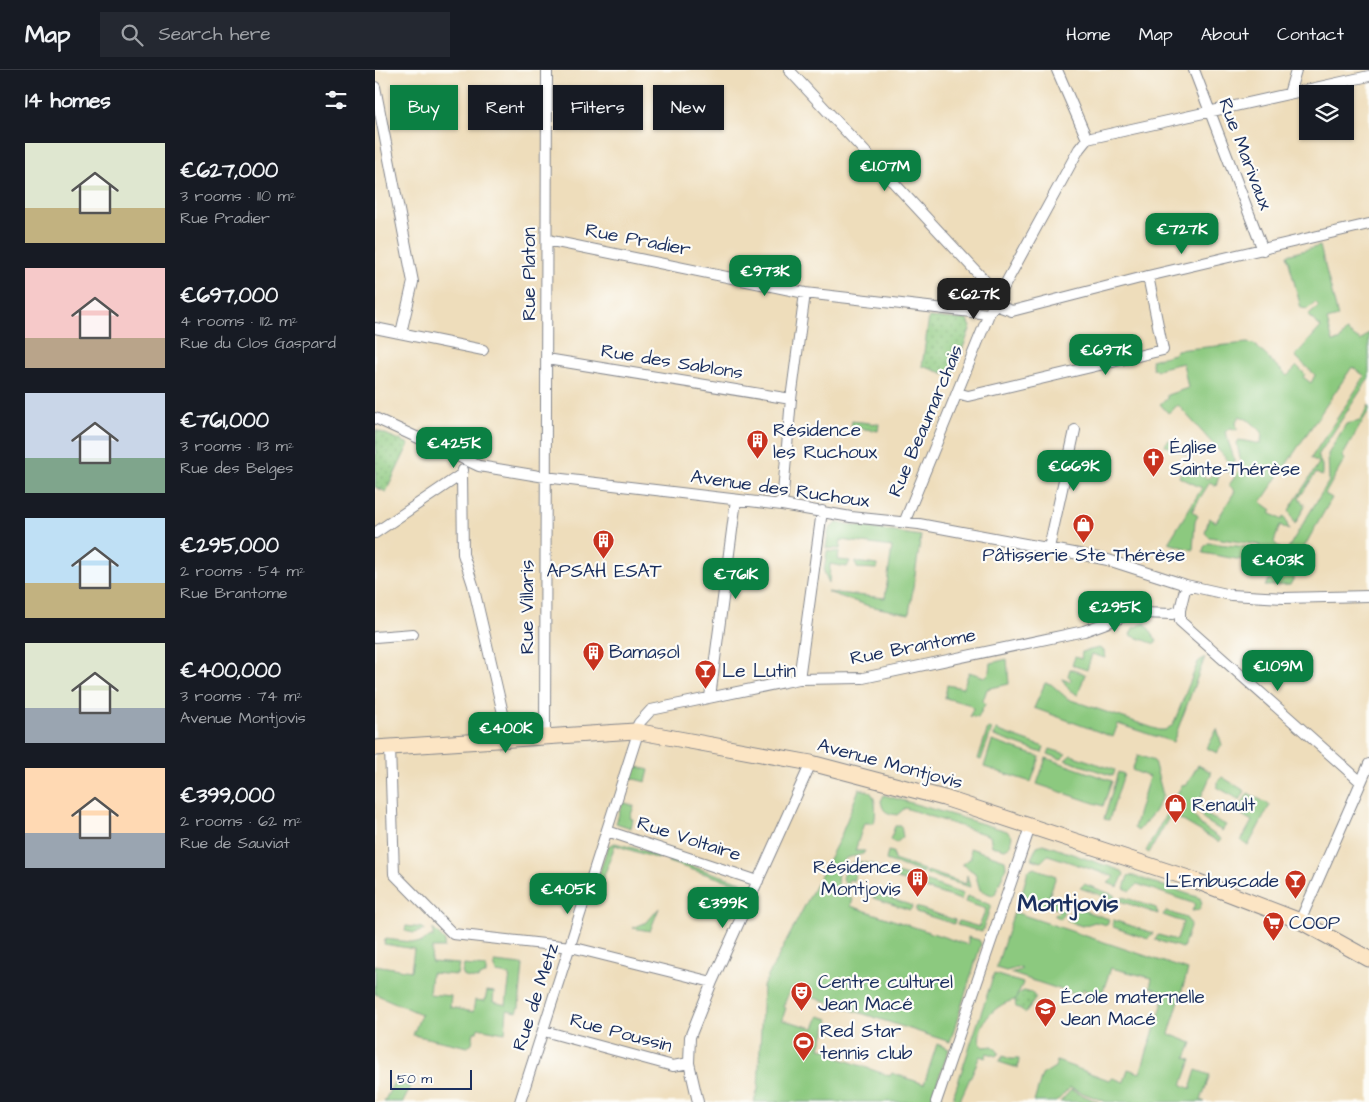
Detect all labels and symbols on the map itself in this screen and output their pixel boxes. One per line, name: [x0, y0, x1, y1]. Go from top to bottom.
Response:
street label: Rue Marivaux: [1211, 94, 1279, 214]
pin: €1.07M: [844, 150, 926, 192]
pin: €727K: [1147, 212, 1217, 255]
street label: Rue Pradier: [583, 217, 693, 264]
street label: Rue Platon: [516, 227, 543, 321]
pin: €973K: [730, 254, 800, 297]
pin: €627K: [939, 278, 1009, 320]
pin: €697K: [1071, 334, 1141, 376]
street label: Rue des Sablons: [599, 337, 745, 387]
street label: Rue Beaumarchais: [882, 341, 970, 501]
place label: Résidence les Ruchoux: [773, 417, 877, 466]
pin: €425K: [419, 426, 489, 469]
building icon: Résidence les Ruchoux: [745, 429, 769, 460]
place label: Église Sainte-Thérèse: [1170, 434, 1300, 483]
church icon: Église Sainte-Thérèse: [1142, 446, 1166, 477]
pin: €669K: [1039, 450, 1109, 492]
street label: Avenue des Ruchoux: [689, 463, 871, 515]
shop icon: Pâtisserie Ste Thérèse: [1072, 512, 1096, 543]
building icon: APSAH ESAT: [592, 528, 616, 559]
place label: Pâtisserie Ste Thérèse: [983, 542, 1185, 569]
pin: €403K: [1243, 544, 1313, 586]
place label: APSAH ESAT: [546, 558, 662, 585]
pin: €761K: [701, 558, 771, 600]
street label: Rue Villaris: [514, 560, 541, 654]
pin: €295K: [1080, 590, 1150, 633]
street label: Rue Brantome: [848, 622, 978, 672]
place label: Bamasol: [609, 639, 680, 666]
building icon: Bamasol: [581, 640, 605, 671]
pin: €1.09M: [1237, 650, 1319, 692]
place label: Le Lutin: [722, 658, 796, 685]
bar icon: Le Lutin: [694, 659, 718, 690]
pin: €400K: [471, 712, 541, 754]
street label: Avenue Montjovis: [814, 732, 966, 796]
place label: Renault: [1192, 792, 1256, 819]
shop icon: Renault: [1164, 793, 1188, 824]
street label: Rue Voltaire: [634, 810, 744, 868]
place label: Résidence Montjovis: [813, 854, 901, 903]
building icon: Résidence Montjovis: [905, 866, 929, 897]
place label: L'Embuscade: [1165, 868, 1279, 895]
bar icon: L'Embuscade: [1283, 869, 1307, 900]
pin: €405K: [533, 872, 603, 915]
pin: €399K: [688, 886, 758, 929]
district label: Montjovis: [1018, 887, 1118, 921]
place label: COOP: [1289, 910, 1340, 937]
supermarket icon: COOP: [1261, 911, 1285, 942]
street label: Rue de Metz: [506, 939, 566, 1054]
place label: Centre culturel Jean Macé: [818, 969, 953, 1018]
theatre icon: Centre culturel Jean Macé: [790, 981, 814, 1012]
place label: École maternelle Jean Macé: [1061, 984, 1205, 1033]
school or university icon: École maternelle Jean Macé: [1033, 996, 1057, 1027]
street label: Rue Poussin: [567, 1006, 675, 1060]
place label: Red Star tennis club: [820, 1018, 913, 1067]
sports icon: Red Star tennis club: [792, 1030, 816, 1061]
scale bar: [390, 1067, 473, 1090]

